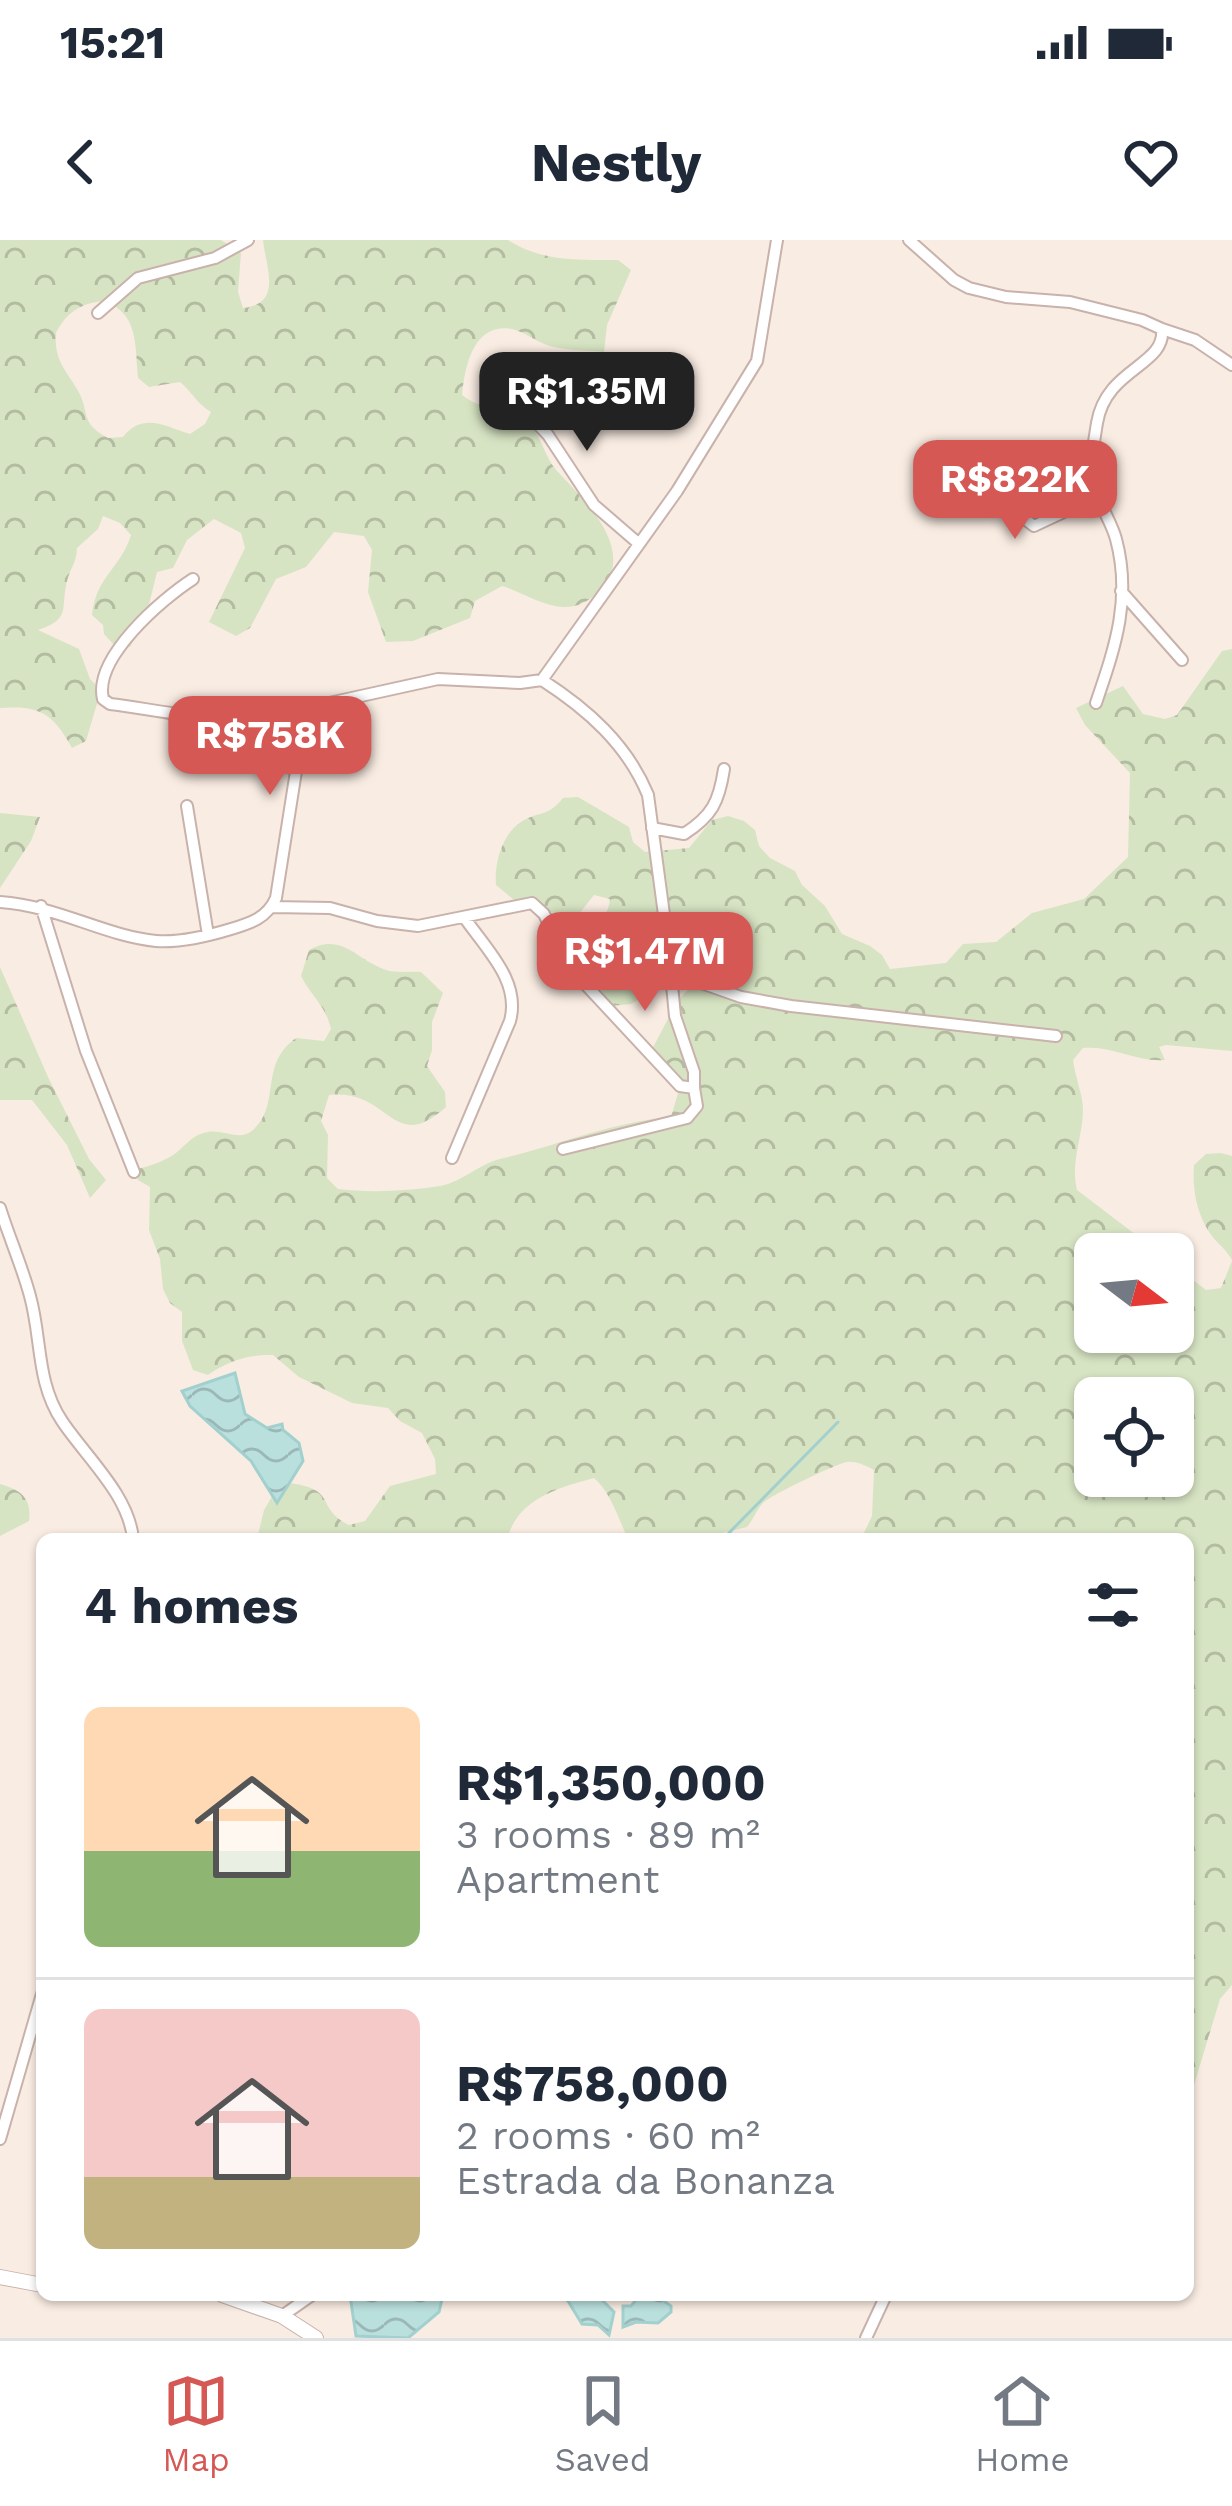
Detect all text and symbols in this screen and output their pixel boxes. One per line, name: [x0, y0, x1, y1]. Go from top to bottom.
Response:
text: 15:21: [60, 16, 165, 69]
icon: back: [48, 129, 114, 195]
icon: heart: [1118, 129, 1184, 195]
text: Nestly: [531, 131, 701, 194]
pin: R$1.35M: [476, 352, 698, 454]
text: R$1.35M: [506, 368, 668, 413]
pin: R$822K: [917, 440, 1113, 542]
text: R$822K: [940, 456, 1090, 501]
pin: R$758K: [172, 696, 368, 798]
text: R$758K: [195, 712, 345, 757]
pin: R$1.47M: [534, 912, 756, 1014]
text: R$1.47M: [564, 928, 726, 973]
north arrow: [1074, 1233, 1194, 1353]
map controls: [1074, 1233, 1194, 1497]
button: locate: [1074, 1377, 1194, 1497]
icon: filters: [1080, 1572, 1146, 1638]
text: 4 homes: [84, 1576, 298, 1635]
text: R$1,350,000: [456, 1753, 766, 1812]
icon: home: [180, 1755, 324, 1899]
text: 3 rooms · 89 m²: [456, 1812, 760, 1857]
text: Apartment: [456, 1857, 659, 1902]
text: R$758,000: [456, 2054, 729, 2113]
icon: home: [180, 2057, 324, 2201]
text: 2 rooms · 60 m²: [456, 2113, 760, 2158]
text: Estrada da Bonanza: [456, 2158, 835, 2203]
tab: Map: [162, 2368, 230, 2479]
tab: Saved: [555, 2368, 650, 2479]
tab: Home: [975, 2368, 1070, 2479]

